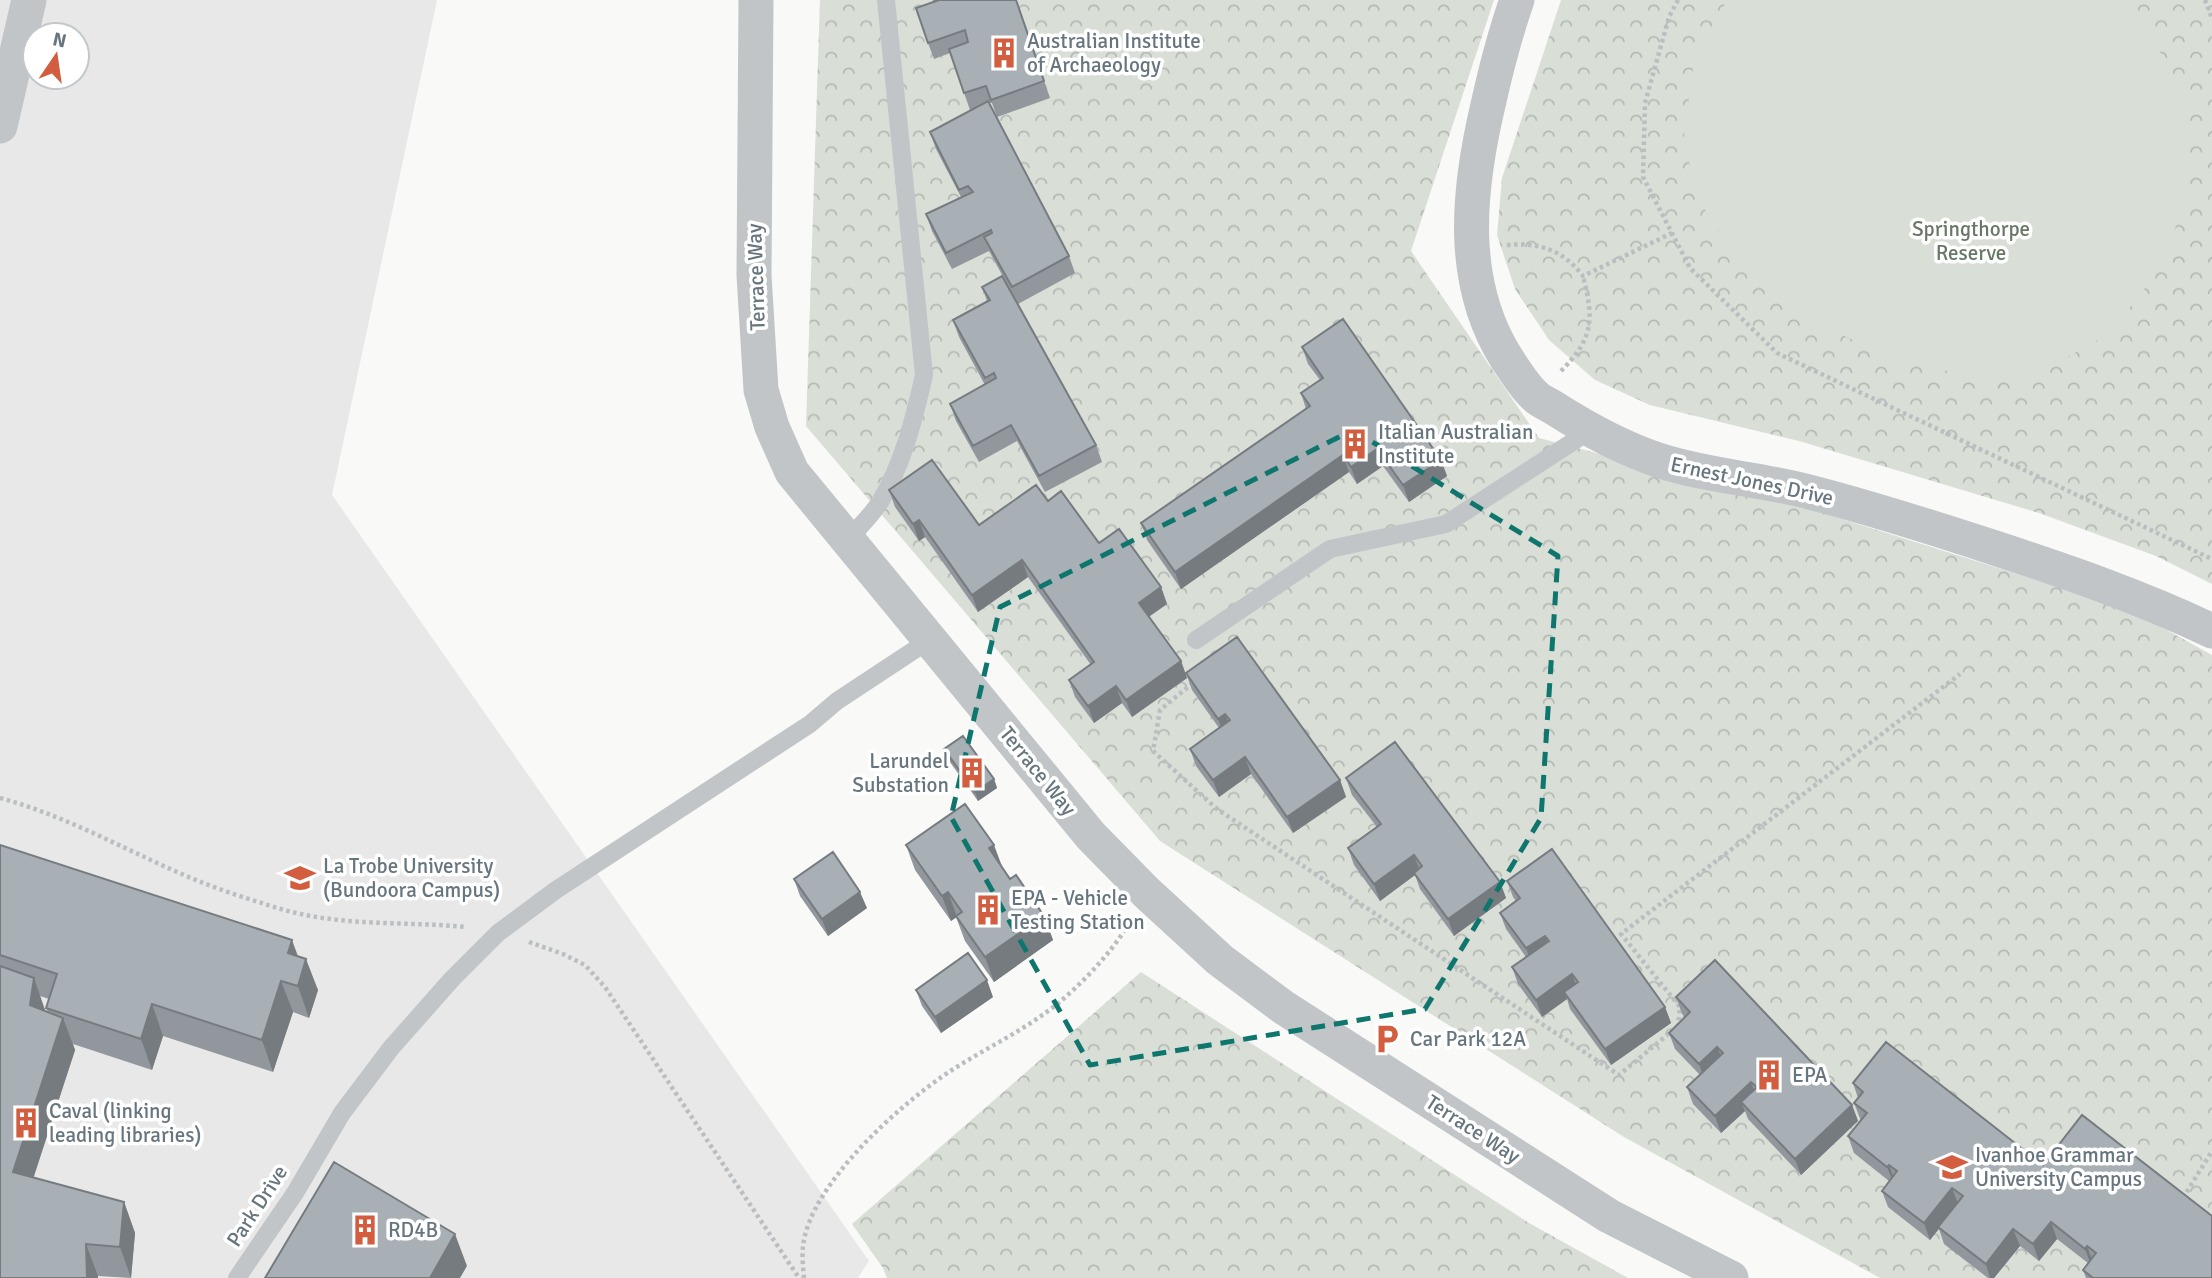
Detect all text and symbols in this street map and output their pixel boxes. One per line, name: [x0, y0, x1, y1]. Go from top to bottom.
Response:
north arrow: [21, 21, 91, 91]
text: N: [50, 27, 69, 54]
place label: Australian Institute of Archaeology: [1027, 28, 1201, 78]
building icon: Australian Institute of Archaeology: [987, 36, 1021, 70]
park label: Springthorpe Reserve: [1912, 216, 2030, 266]
street label: Terrace Way: [741, 223, 771, 331]
place label: Italian Australian Institute: [1378, 419, 1533, 469]
building icon: Italian Australian Institute: [1338, 427, 1372, 461]
street label: Ernest Jones Drive: [1668, 451, 1836, 511]
street label: Terrace Way: [994, 721, 1082, 821]
place label: Larundel Substation: [852, 748, 949, 798]
building icon: Larundel Substation: [955, 756, 989, 790]
place label: La Trobe University (Bundoora Campus): [323, 853, 500, 903]
school or university icon: La Trobe University (Bundoora Campus): [283, 861, 317, 895]
place label: EPA - Vehicle Testing Station: [1011, 885, 1145, 935]
building icon: EPA - Vehicle Testing Station: [971, 893, 1005, 927]
parking icon: Car Park 12A: [1370, 1022, 1404, 1056]
place label: Car Park 12A: [1410, 1026, 1526, 1052]
building icon: EPA: [1752, 1058, 1786, 1092]
place label: EPA: [1792, 1062, 1828, 1088]
street label: Terrace Way: [1421, 1089, 1525, 1169]
place label: Caval (linking leading libraries): [49, 1098, 201, 1148]
building icon: Caval (linking leading libraries): [9, 1106, 43, 1140]
place label: Ivanhoe Grammar University Campus: [1975, 1142, 2142, 1192]
school or university icon: Ivanhoe Grammar University Campus: [1935, 1150, 1969, 1184]
street label: Park Drive: [221, 1160, 293, 1252]
building icon: RD4B: [348, 1213, 382, 1247]
place label: RD4B: [388, 1217, 438, 1243]

